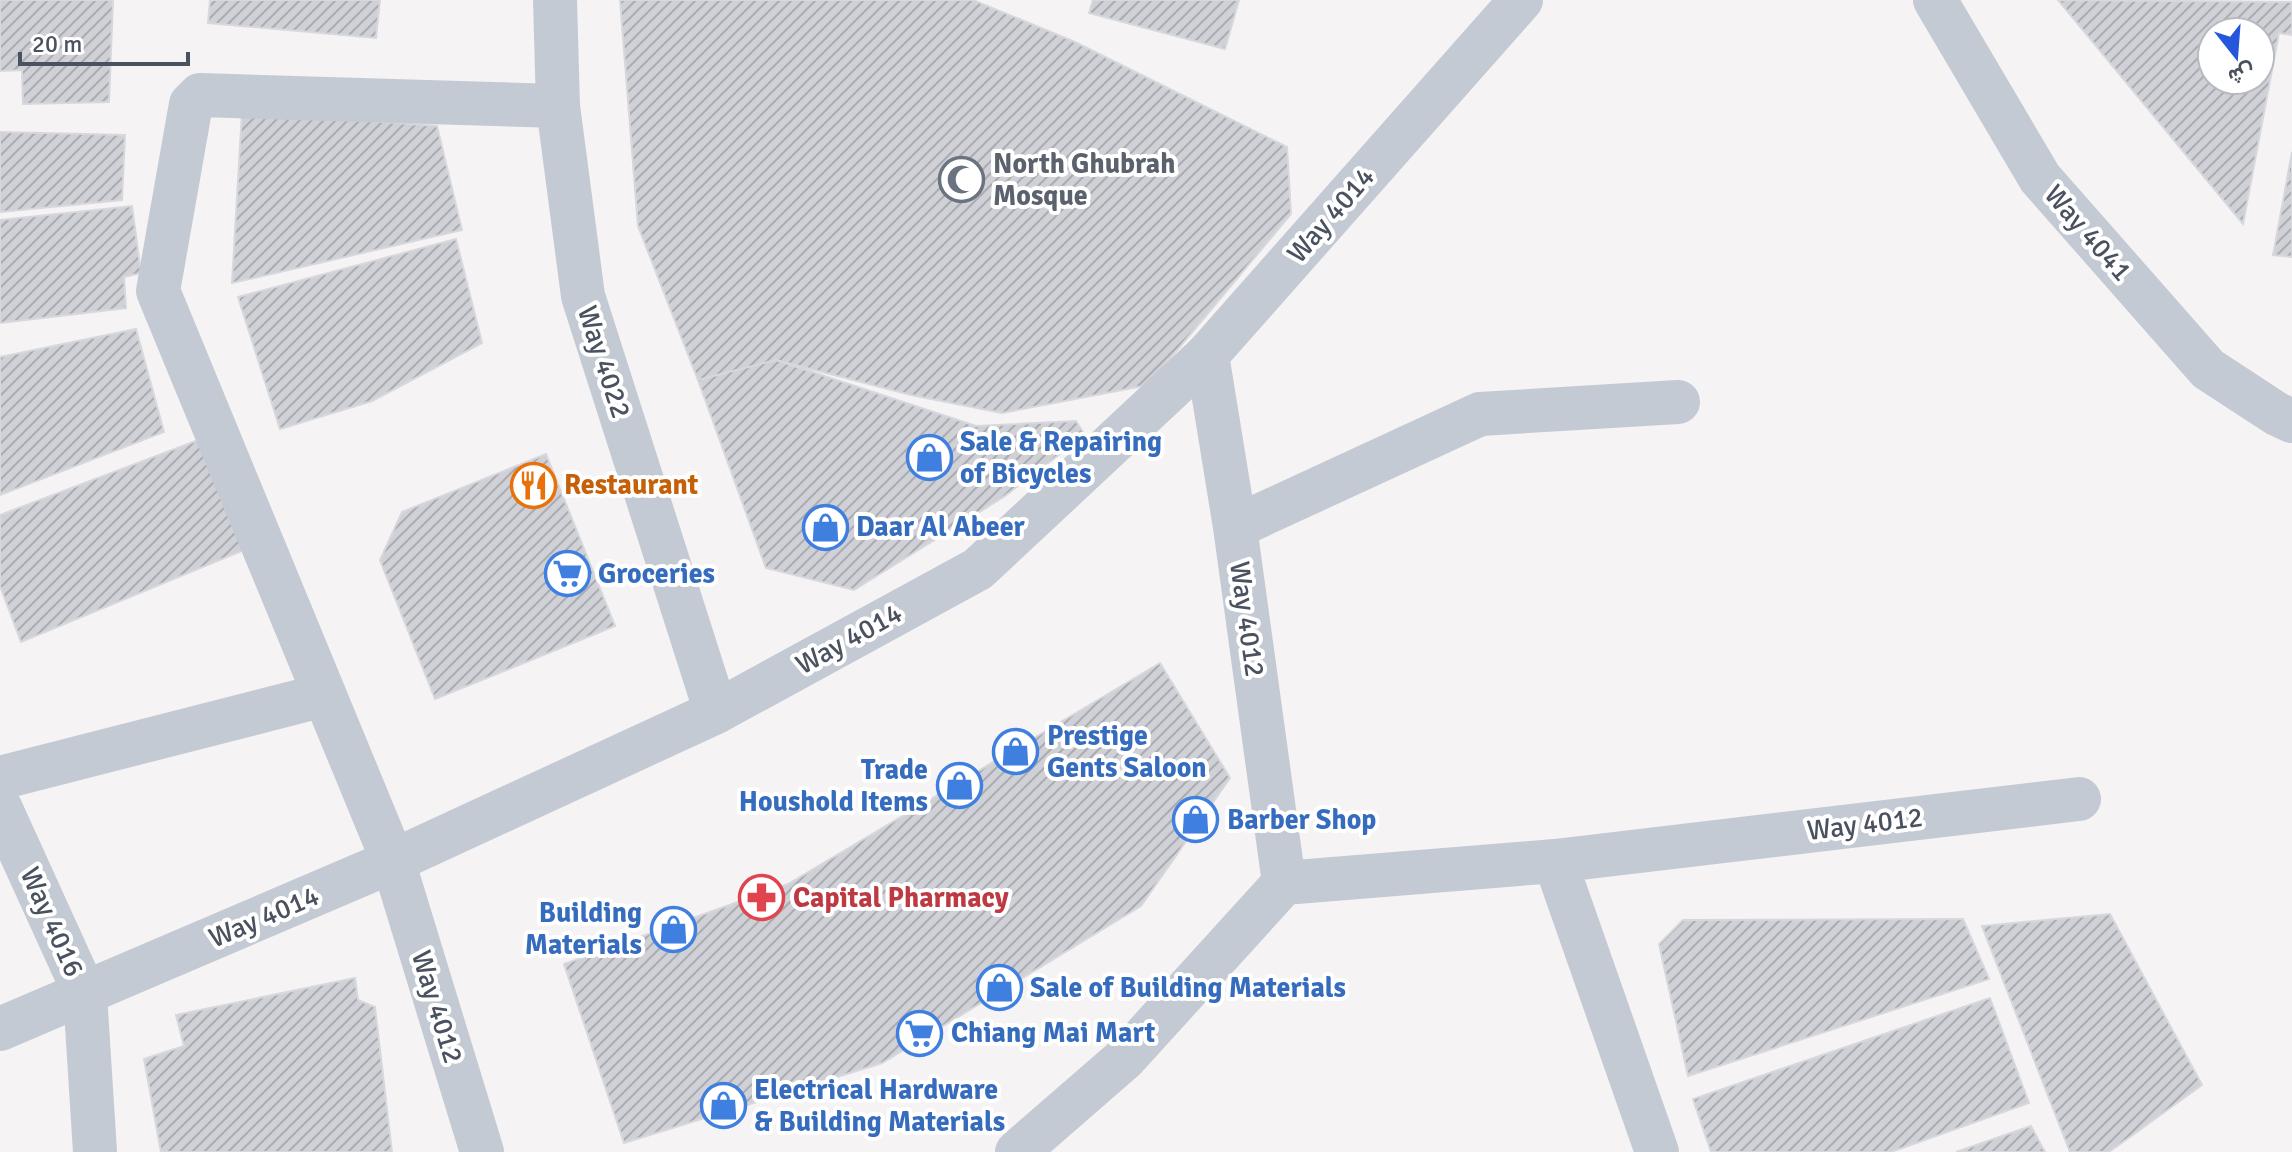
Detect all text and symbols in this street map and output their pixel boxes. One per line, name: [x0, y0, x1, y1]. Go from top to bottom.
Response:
scale bar: [20, 16, 188, 66]
north arrow: [2196, 16, 2276, 96]
text: 20 m: [32, 29, 82, 59]
text: ش: [2225, 58, 2258, 91]
place label: North Ghubrah Mosque: [993, 147, 1175, 213]
mosque icon: North Ghubrah Mosque: [938, 156, 986, 204]
street label: Way 4014: [1280, 160, 1382, 270]
street label: Way 4041: [2037, 178, 2139, 288]
street label: Way 4022: [570, 301, 638, 423]
place label: Sale & Repairing of Bicycles: [960, 425, 1162, 491]
shop icon: Sale & Repairing of Bicycles: [905, 434, 953, 482]
restaurant icon: Restaurant: [509, 461, 557, 509]
place label: Restaurant: [564, 468, 699, 502]
shop icon: Daar Al Abeer: [801, 503, 849, 551]
place label: Daar Al Abeer: [856, 510, 1026, 544]
supermarket icon: Groceries: [543, 550, 591, 598]
place label: Groceries: [598, 557, 715, 591]
street label: Way 4012: [1222, 559, 1272, 679]
street label: Way 4014: [790, 596, 908, 682]
place label: Prestige Gents Saloon: [1047, 719, 1207, 785]
shop icon: Prestige Gents Saloon: [992, 728, 1040, 776]
place label: Trade Houshold Items: [739, 753, 928, 819]
shop icon: Trade Houshold Items: [935, 762, 983, 810]
shop icon: Barber Shop: [1172, 796, 1220, 844]
street label: Way 4012: [1805, 800, 1925, 848]
place label: Barber Shop: [1227, 803, 1376, 837]
street label: Way 4016: [13, 862, 91, 982]
pharmacy icon: Capital Pharmacy: [738, 874, 786, 922]
street label: Way 4014: [204, 879, 324, 955]
place label: Capital Pharmacy: [793, 881, 1009, 915]
place label: Building Materials: [525, 896, 642, 962]
shop icon: Building Materials: [649, 905, 697, 953]
street label: Way 4012: [404, 946, 470, 1068]
shop icon: Sale of Building Materials: [975, 964, 1023, 1012]
place label: Sale of Building Materials: [1030, 971, 1346, 1005]
supermarket icon: Chiang Mai Mart: [896, 1009, 944, 1057]
place label: Chiang Mai Mart: [951, 1016, 1156, 1050]
place label: Electrical Hardware & Building Materials: [754, 1073, 1005, 1139]
shop icon: Electrical Hardware & Building Materials: [699, 1082, 747, 1130]

